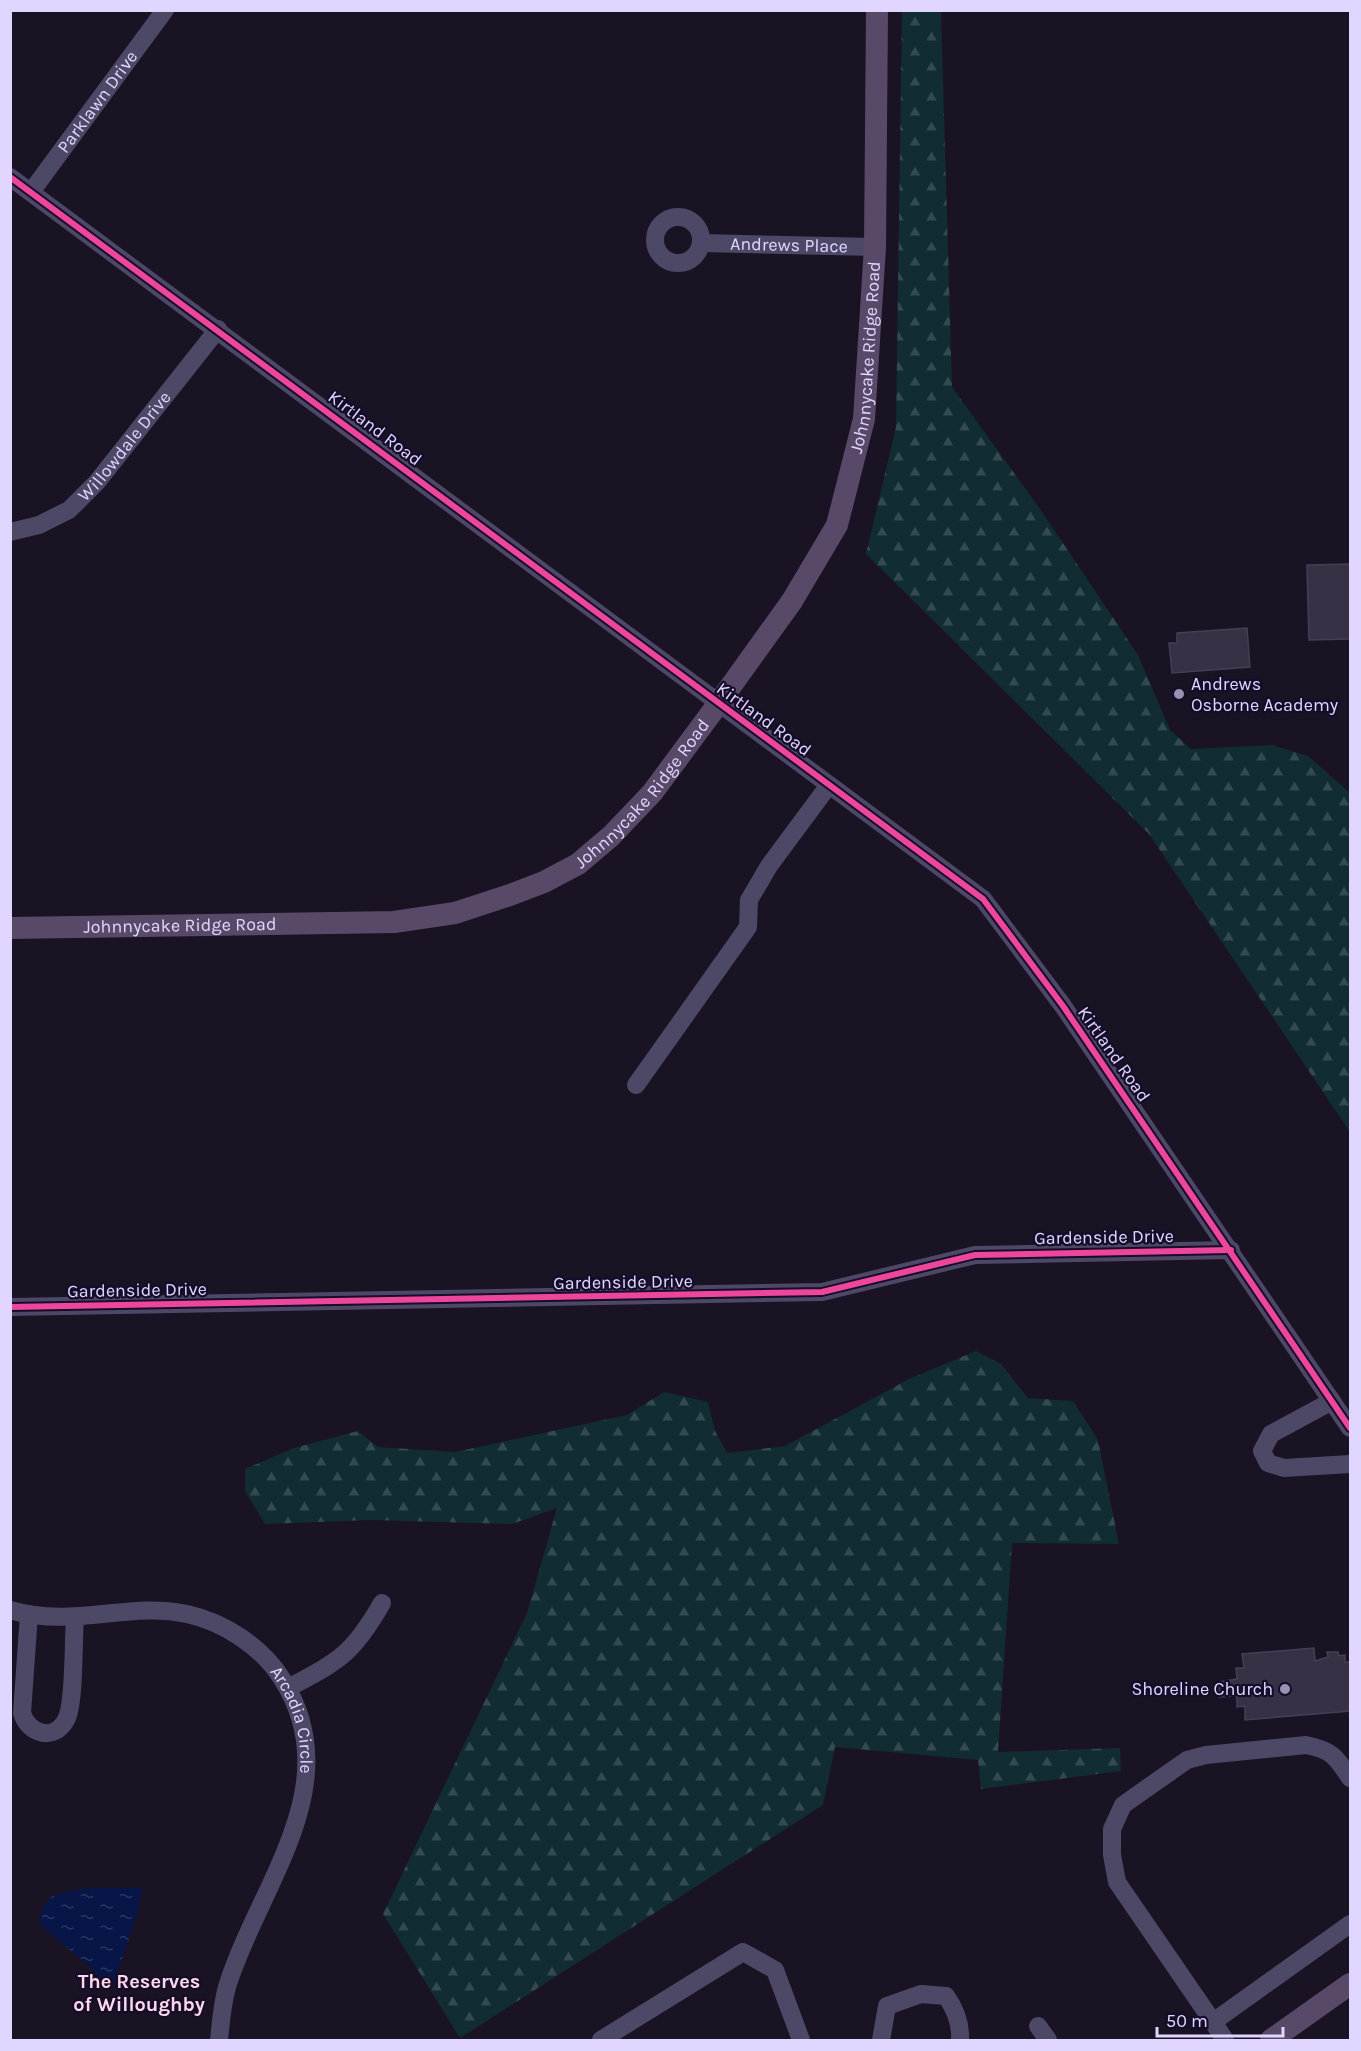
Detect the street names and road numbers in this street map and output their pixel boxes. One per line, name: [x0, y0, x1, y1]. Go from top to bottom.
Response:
street label: Parklawn Drive: [52, 46, 142, 157]
street label: Andrews Place: [730, 233, 848, 257]
street label: Johnnycake Ridge Road: [845, 260, 885, 456]
street label: Kirtland Road: [324, 386, 426, 470]
street label: Willowdale Drive: [73, 387, 176, 506]
street label: Kirtland Road: [712, 677, 816, 761]
street label: Johnnycake Ridge Road: [570, 715, 714, 873]
street label: Johnnycake Ridge Road: [83, 913, 277, 938]
street label: Kirtland Road: [1073, 1002, 1155, 1106]
street label: Gardenside Drive: [1034, 1225, 1174, 1249]
street label: Gardenside Drive: [553, 1270, 693, 1294]
street label: Gardenside Drive: [67, 1278, 207, 1302]
street label: Arcadia Circle: [265, 1661, 318, 1774]

